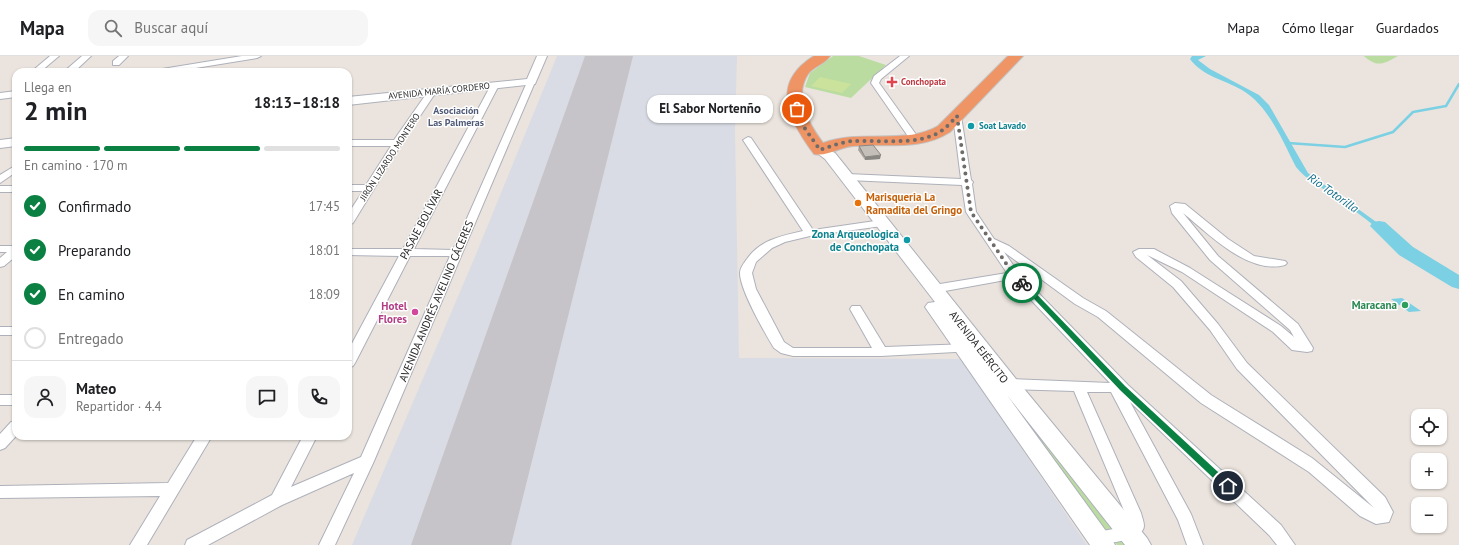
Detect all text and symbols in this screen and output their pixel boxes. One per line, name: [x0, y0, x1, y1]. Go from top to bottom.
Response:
search box: [88, 10, 368, 46]
text: Mapa: [20, 16, 64, 40]
icon: search: [102, 17, 124, 39]
text: Buscar aquí: [134, 18, 208, 37]
text: Mapa: [1227, 19, 1260, 37]
text: Cómo llegar: [1282, 19, 1354, 37]
text: Guardados: [1376, 19, 1439, 37]
marker: Conchopata: [886, 76, 898, 88]
place label: Conchopata: [901, 76, 947, 87]
text: Llega en: [24, 79, 72, 96]
street label: AVENIDA MARÍA CORDERO: [387, 80, 490, 101]
pin: [780, 92, 814, 126]
text: 18:13–18:18: [254, 93, 340, 112]
text: 2 min: [24, 94, 87, 127]
callout: El Sabor Nortenño: [647, 95, 773, 123]
icon: bag: [786, 98, 808, 120]
text: El Sabor Nortenño: [659, 100, 761, 117]
district label: Asociación Las Palmeras: [428, 104, 484, 129]
street label: JIRÓN LIZARDO MONTERO: [357, 111, 422, 203]
place label: Soat Lavado: [979, 120, 1026, 131]
marker: Soat Lavado: [966, 121, 976, 131]
text: En camino · 170 m: [24, 157, 128, 174]
water label: Rio Totorilla: [1305, 170, 1362, 216]
street label: PASAJE BOLÍVAR: [397, 186, 446, 262]
place label: Marisqueria La Ramadita del Gringo: [866, 190, 962, 217]
icon: check: [24, 195, 46, 217]
text: Confirmado: [58, 197, 131, 216]
text: 17:45: [309, 198, 340, 215]
marker: Marisqueria La Ramadita del Gringo: [853, 198, 863, 208]
street label: AVENIDA ANDRÉS AVELINO CÁCERES: [396, 218, 476, 384]
place label: Zona Arqueologica de Conchopata: [812, 227, 899, 254]
marker: Zona Arqueologica de Conchopata: [902, 235, 912, 245]
icon: check: [24, 239, 46, 261]
text: Preparando: [58, 241, 131, 260]
text: 18:01: [309, 242, 340, 259]
courier: [1002, 263, 1042, 303]
icon: bike: [1011, 272, 1033, 294]
icon: check: [24, 283, 46, 305]
text: En camino: [58, 285, 125, 304]
text: 18:09: [309, 286, 340, 303]
place label: Maracana: [1352, 298, 1397, 312]
place label: Hotel Flores: [378, 299, 408, 326]
marker: Maracana: [1400, 300, 1410, 310]
marker: Hotel Flores: [410, 307, 420, 317]
street label: AVENIDA EJÉRCITO: [946, 308, 1012, 386]
text: Entregado: [58, 329, 124, 348]
button: person: [24, 376, 66, 418]
button: chat: [246, 376, 288, 418]
button: phone: [298, 376, 340, 418]
text: Mateo: [76, 379, 116, 398]
text: Repartidor · 4.4: [76, 398, 162, 415]
map controls: [1411, 409, 1447, 533]
button: locate: [1411, 409, 1447, 445]
button: +: [1411, 453, 1447, 489]
pin: [1211, 469, 1245, 503]
icon: home: [1217, 475, 1239, 497]
button: −: [1411, 497, 1447, 533]

